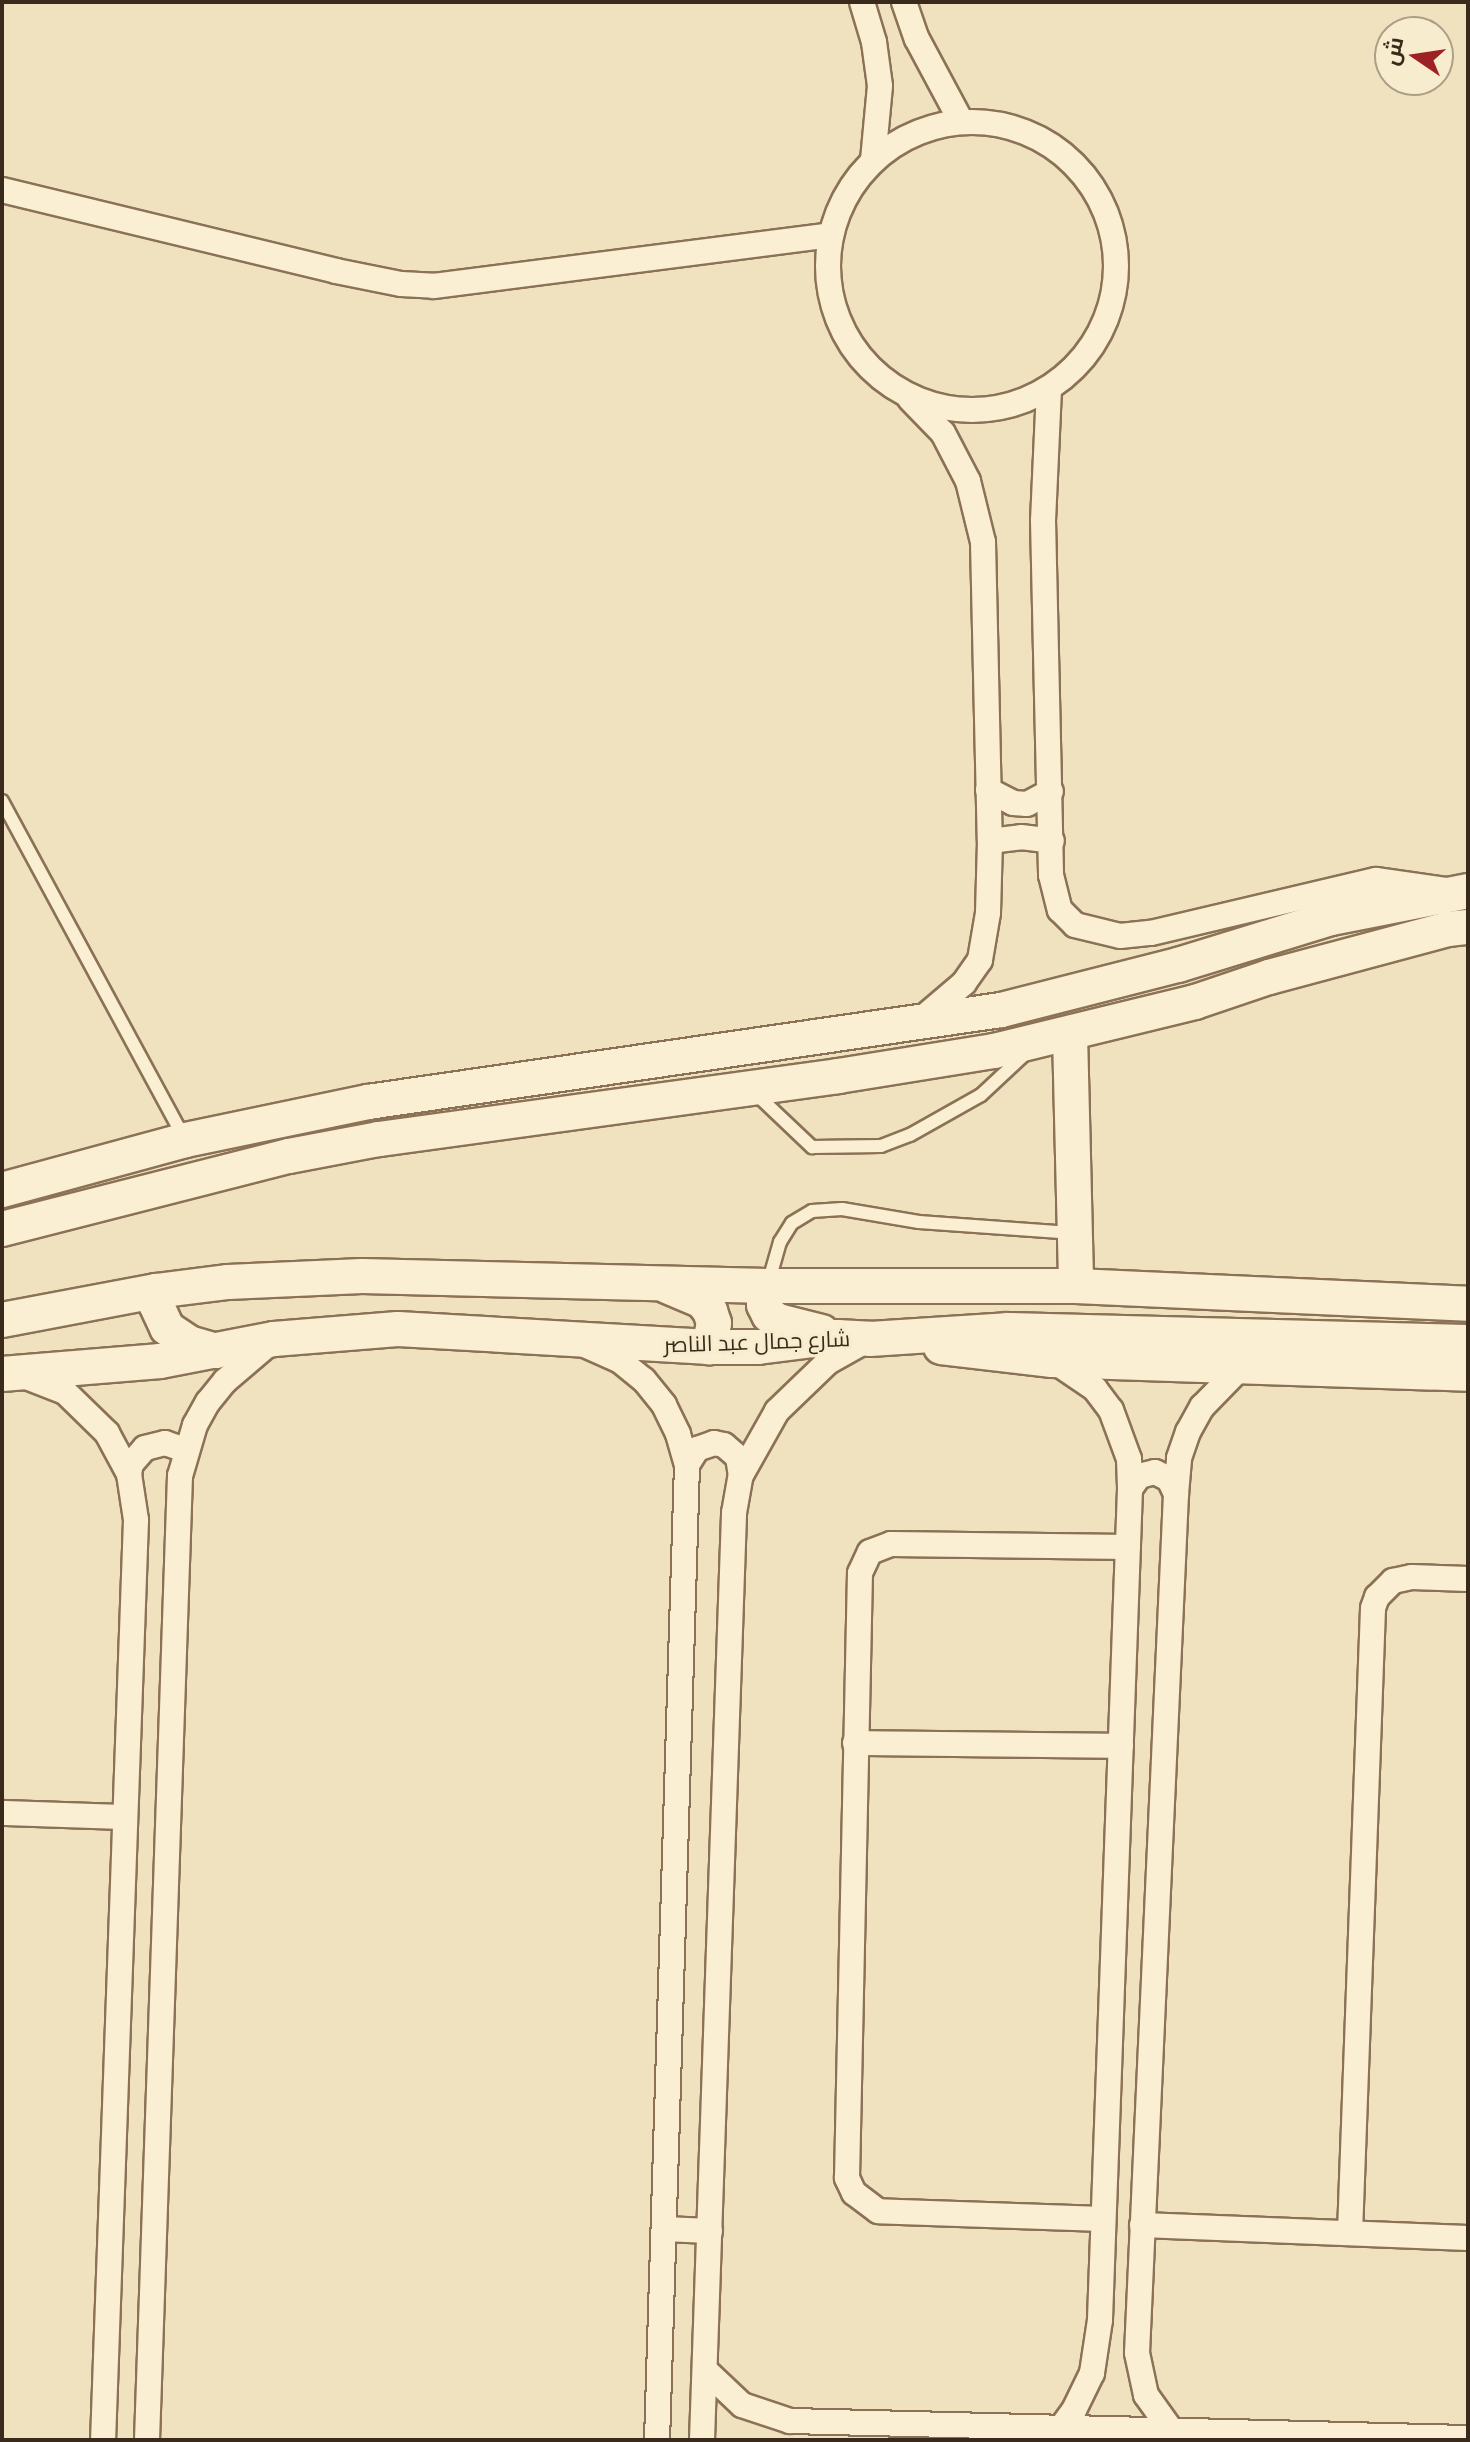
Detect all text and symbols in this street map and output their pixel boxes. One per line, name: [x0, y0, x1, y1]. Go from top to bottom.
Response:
north arrow: [1374, 16, 1454, 96]
text: ش: [1376, 34, 1409, 68]
street label: شارع جمال عبد الناصر: [663, 1326, 851, 1358]

